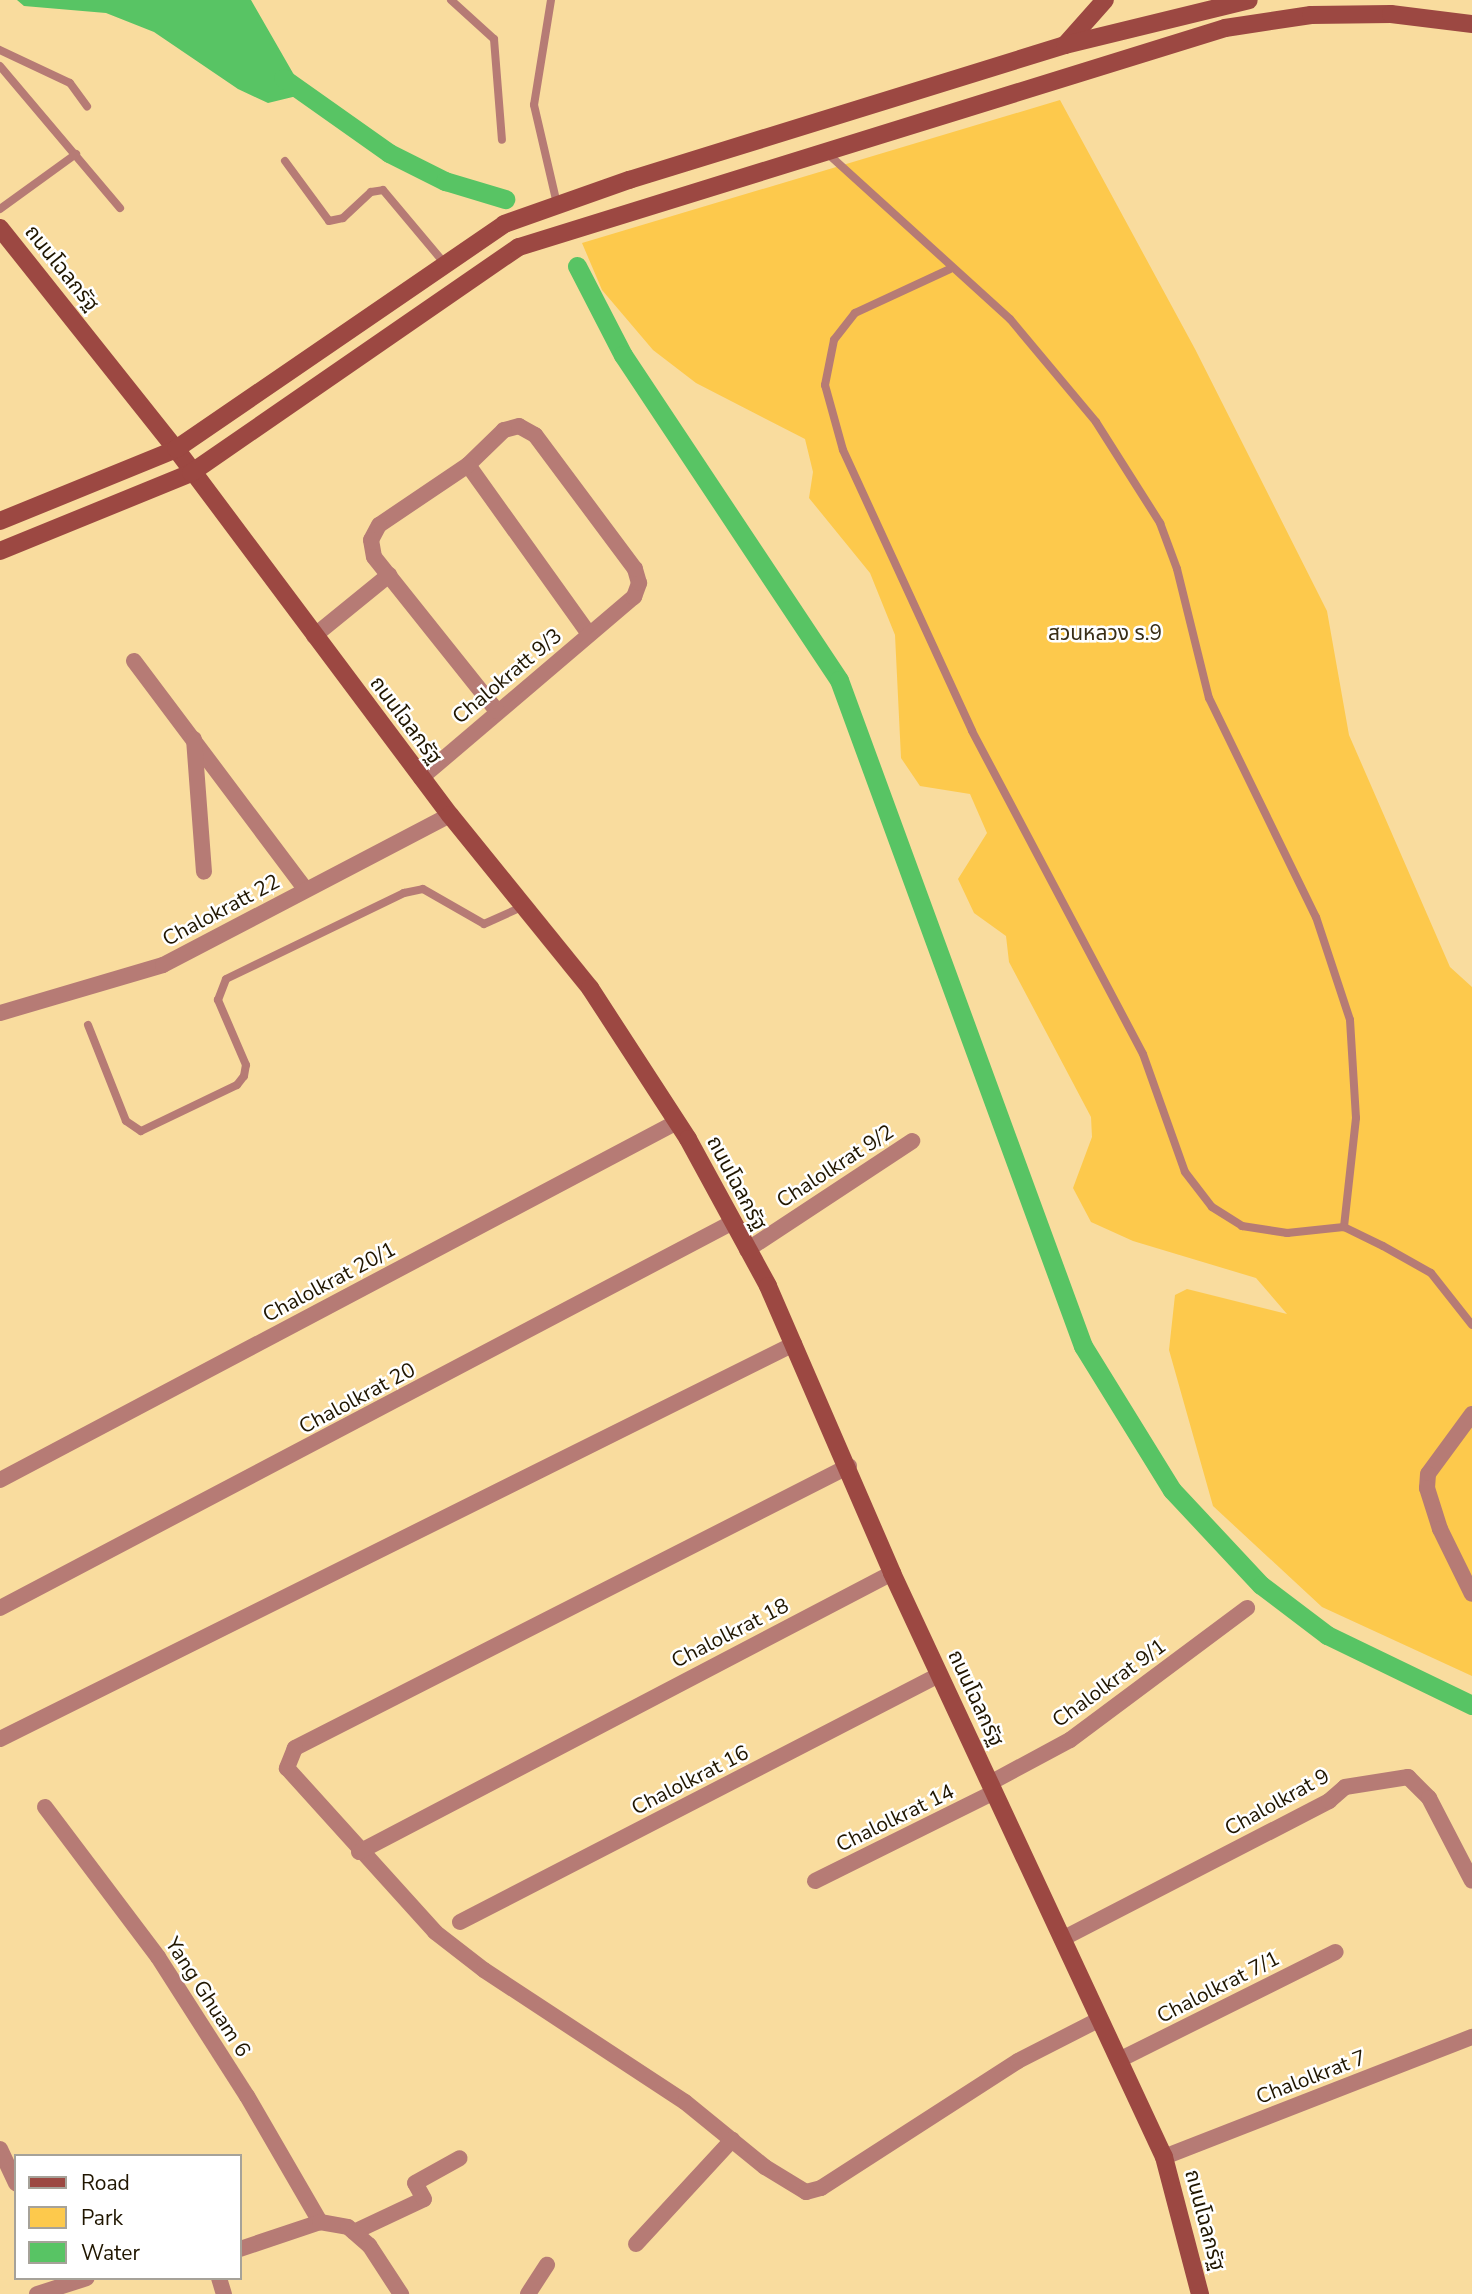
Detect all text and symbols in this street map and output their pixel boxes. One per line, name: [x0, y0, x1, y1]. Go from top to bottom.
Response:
street label: ถนนโฉลกรัฐ: [20, 220, 104, 316]
park label: สวนหลวง ร.9: [1048, 620, 1162, 646]
street label: Chalokratt 9/3: [447, 623, 567, 729]
street label: ถนนโฉลกรัฐ: [365, 671, 447, 769]
street label: Chalokratt 22: [158, 869, 284, 951]
street label: Chalolkrat 9/2: [772, 1119, 898, 1213]
street label: ถนนโฉลกรัฐ: [702, 1131, 772, 1235]
street label: Chalolkrat 20/1: [258, 1236, 400, 1328]
street label: Chalolkrat 20: [294, 1357, 420, 1439]
street label: Chalolkrat 18: [667, 1593, 793, 1673]
street label: Chalolkrat 9/1: [1047, 1633, 1171, 1733]
street label: ถนนโฉลกรัฐ: [943, 1646, 1009, 1750]
street label: Chalolkrat 16: [627, 1740, 753, 1820]
street label: Chalolkrat 9: [1220, 1763, 1334, 1841]
street label: Chalolkrat 14: [832, 1779, 958, 1857]
street label: Yang Ghuam 6: [160, 1932, 256, 2062]
street label: Chalolkrat 7/1: [1153, 1945, 1283, 2029]
street label: Chalolkrat 7: [1253, 2045, 1369, 2109]
legend: [14, 2154, 242, 2280]
street label: ถนนโฉลกรัฐ: [1179, 2167, 1231, 2273]
text: Road: [81, 2169, 130, 2197]
text: Park: [81, 2204, 123, 2232]
text: Water: [81, 2239, 140, 2267]

